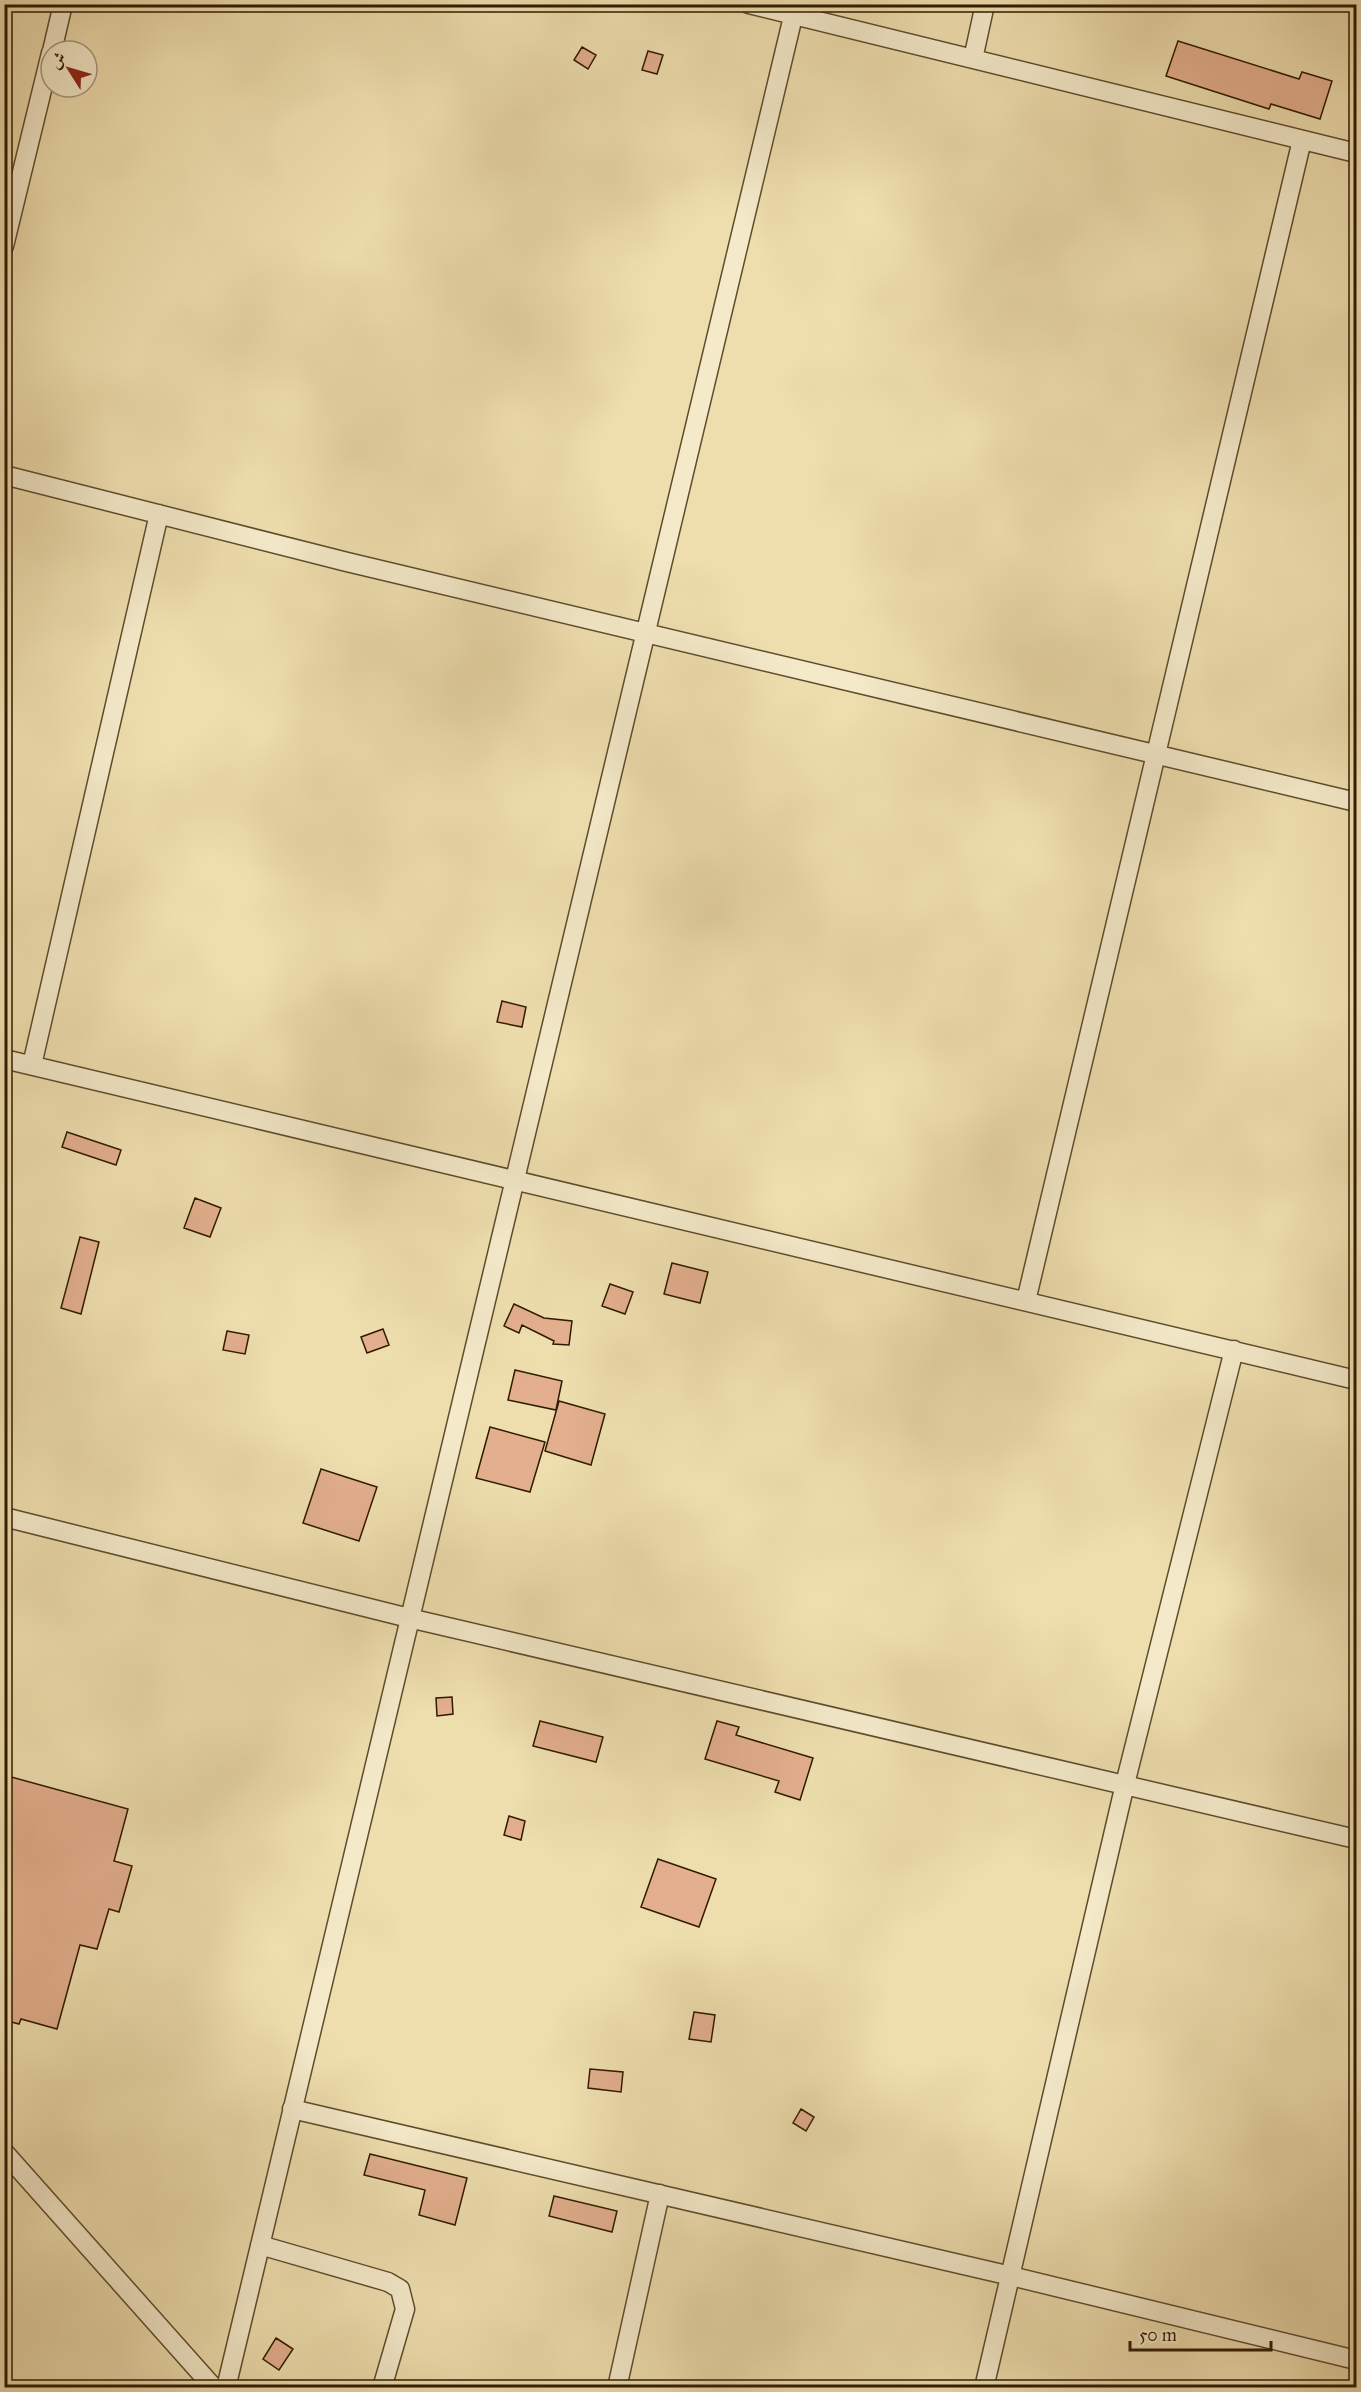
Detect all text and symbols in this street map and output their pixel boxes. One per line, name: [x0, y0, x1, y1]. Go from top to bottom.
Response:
north arrow: [39, 39, 99, 99]
text: ش: [45, 48, 70, 72]
scale bar: [1130, 2314, 1271, 2352]
text: 50 m: [1139, 2324, 1177, 2346]

